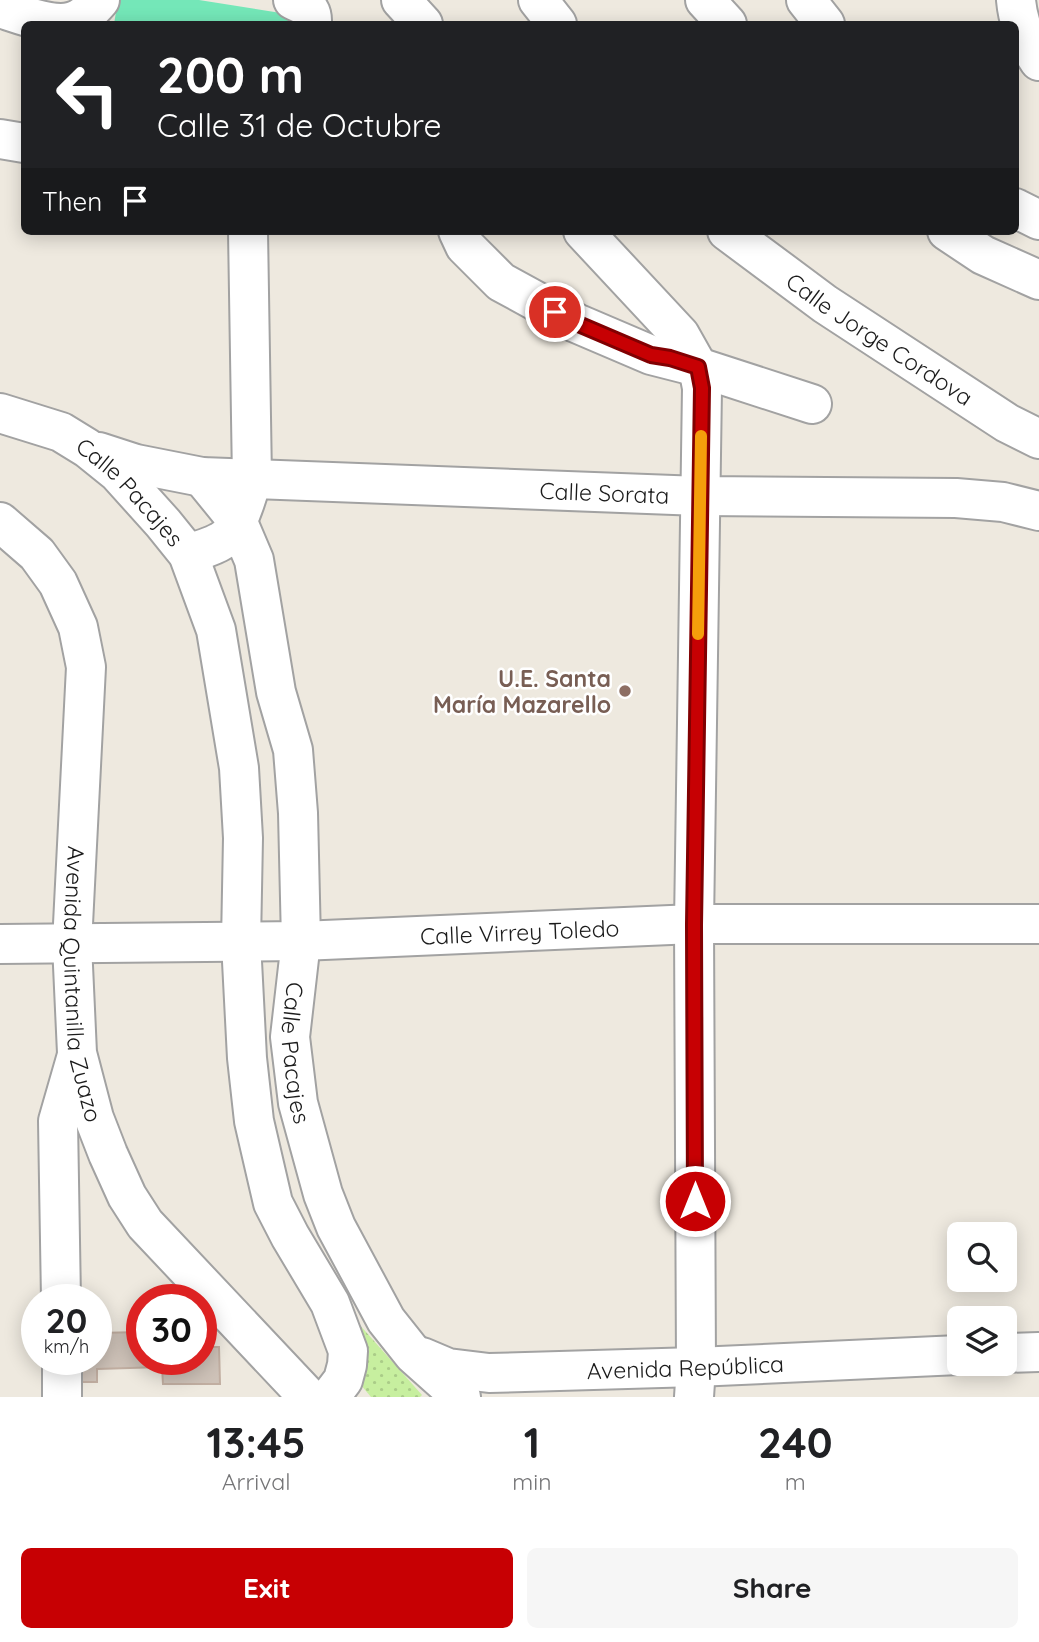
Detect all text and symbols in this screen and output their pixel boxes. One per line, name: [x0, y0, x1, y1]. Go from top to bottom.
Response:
text: 200 m: [157, 44, 304, 105]
icon: left: [42, 49, 133, 140]
text: Calle 31 de Octubre: [157, 105, 442, 145]
icon: arrive: [116, 182, 154, 220]
text: Then: [42, 185, 102, 218]
street label: Calle Jorge Cordova: [781, 266, 979, 411]
pin: [525, 282, 585, 342]
icon: arrive: [536, 293, 574, 331]
street label: Calle Pacajes: [71, 431, 190, 552]
street label: Calle Sorata: [539, 475, 670, 509]
place label: U.E. Santa María Mazarello: [433, 664, 611, 719]
marker: U.E. Santa María Mazarello: [617, 683, 633, 699]
street label: Avenida Quintanilla Zuazo: [57, 845, 109, 1125]
street label: Calle Virrey Toledo: [420, 913, 620, 950]
street label: Calle Pacajes: [275, 981, 317, 1127]
position arrow: [658, 1164, 732, 1238]
map controls: [947, 1222, 1017, 1376]
button: search: [947, 1222, 1017, 1292]
speed limit sign: 30: [126, 1284, 217, 1375]
text: 20: [46, 1298, 87, 1342]
button: layers: [947, 1306, 1017, 1376]
text: km/h: [44, 1335, 89, 1358]
street label: Avenida República: [586, 1349, 785, 1385]
text: 13:45: [207, 1416, 306, 1469]
text: 1: [524, 1416, 540, 1469]
text: 240: [758, 1416, 832, 1469]
text: Arrival: [222, 1467, 291, 1496]
text: min: [512, 1467, 552, 1496]
text: m: [785, 1467, 806, 1496]
button: Exit: [21, 1548, 513, 1628]
button: Share: [527, 1548, 1018, 1628]

